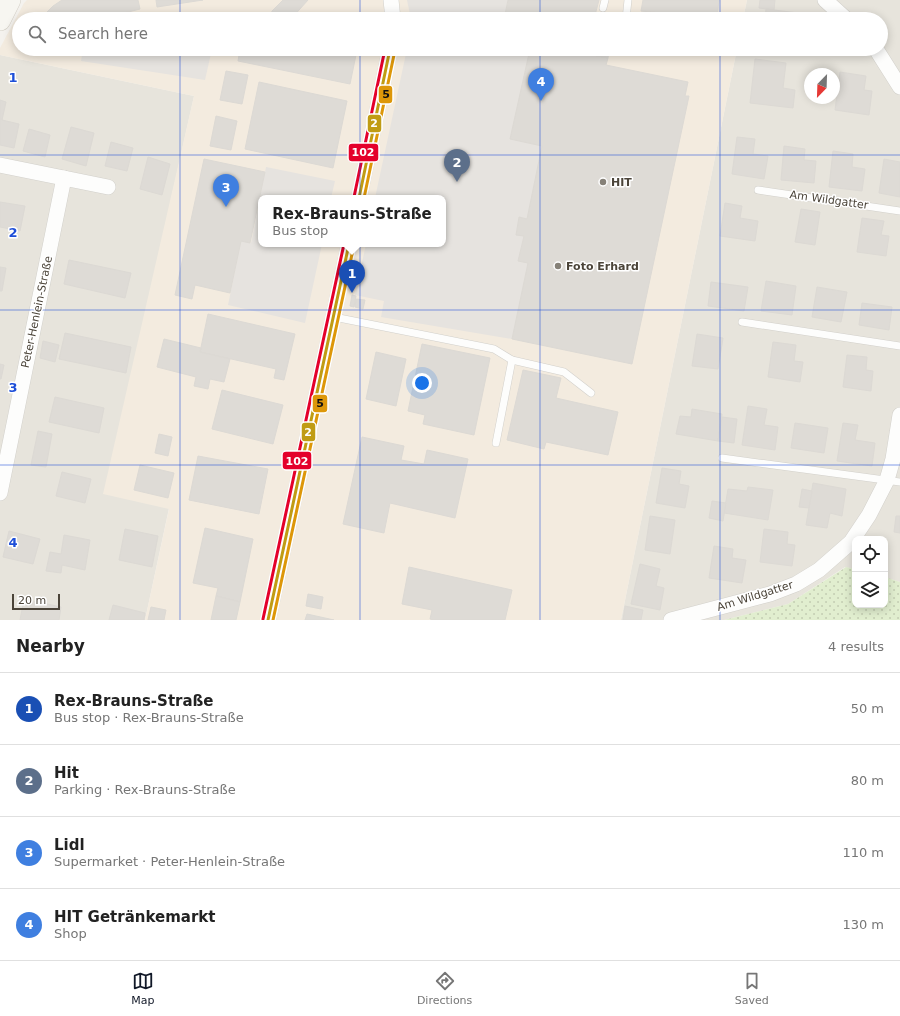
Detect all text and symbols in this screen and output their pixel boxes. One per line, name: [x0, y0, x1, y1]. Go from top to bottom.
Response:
search box: [12, 12, 888, 56]
icon: search: [26, 23, 48, 45]
text: Search here: [58, 25, 148, 43]
pin: 4: [528, 68, 554, 101]
north arrow: [804, 68, 840, 104]
text: 1: [8, 70, 18, 85]
line badge: 5: [378, 85, 393, 104]
text: 5: [382, 88, 390, 101]
line badge: 2: [367, 114, 382, 133]
text: 2: [370, 117, 378, 130]
line badge: 102: [348, 143, 379, 162]
text: 102: [352, 146, 374, 159]
pin: 2: [444, 149, 470, 182]
pin: 3: [213, 174, 239, 207]
place label: HIT: [611, 176, 632, 189]
marker: HIT: [598, 177, 608, 187]
street label: Am Wildgatter: [789, 188, 870, 212]
popup: [258, 195, 446, 247]
text: Rex-Brauns-Straße: [272, 205, 432, 223]
text: Bus stop: [272, 223, 328, 238]
text: 2: [8, 225, 18, 240]
street label: Peter-Henlein-Straße: [19, 255, 55, 369]
pin: 1: [339, 260, 365, 293]
place label: Foto Erhard: [566, 260, 639, 273]
marker: Foto Erhard: [553, 261, 563, 271]
your location: [412, 373, 432, 393]
text: 3: [8, 380, 18, 395]
line badge: 5: [312, 394, 328, 413]
text: 5: [316, 397, 324, 410]
line badge: 2: [301, 422, 316, 442]
text: 2: [304, 426, 312, 439]
line badge: 102: [282, 451, 312, 470]
text: 102: [286, 455, 308, 468]
text: 4: [8, 535, 18, 550]
map controls: [852, 536, 888, 608]
button: locate: [852, 536, 888, 572]
button: layers: [852, 572, 888, 608]
street label: Am Wildgatter: [715, 578, 795, 614]
scale bar: [12, 592, 60, 611]
text: 20 m: [18, 594, 46, 607]
text: Nearby: [16, 636, 85, 656]
text: 4 results: [828, 639, 884, 654]
text: Rex-Brauns-Straße: [54, 692, 214, 710]
text: 1: [24, 701, 34, 716]
text: 50 m: [851, 701, 884, 716]
text: Bus stop · Rex-Brauns-Straße: [54, 710, 244, 725]
text: Hit: [54, 764, 79, 782]
text: 2: [24, 773, 34, 788]
text: 80 m: [851, 773, 884, 788]
text: Parking · Rex-Brauns-Straße: [54, 782, 236, 797]
text: Lidl: [54, 836, 85, 854]
text: 3: [24, 845, 34, 860]
text: 110 m: [842, 845, 884, 860]
text: Supermarket · Peter-Henlein-Straße: [54, 854, 285, 869]
text: HIT Getränkemarkt: [54, 908, 215, 926]
text: 4: [24, 917, 34, 932]
text: 130 m: [842, 917, 884, 932]
text: Shop: [54, 926, 87, 941]
tab: Map: [131, 970, 154, 1007]
tab: Directions: [417, 970, 472, 1007]
tab: Saved: [735, 970, 769, 1007]

